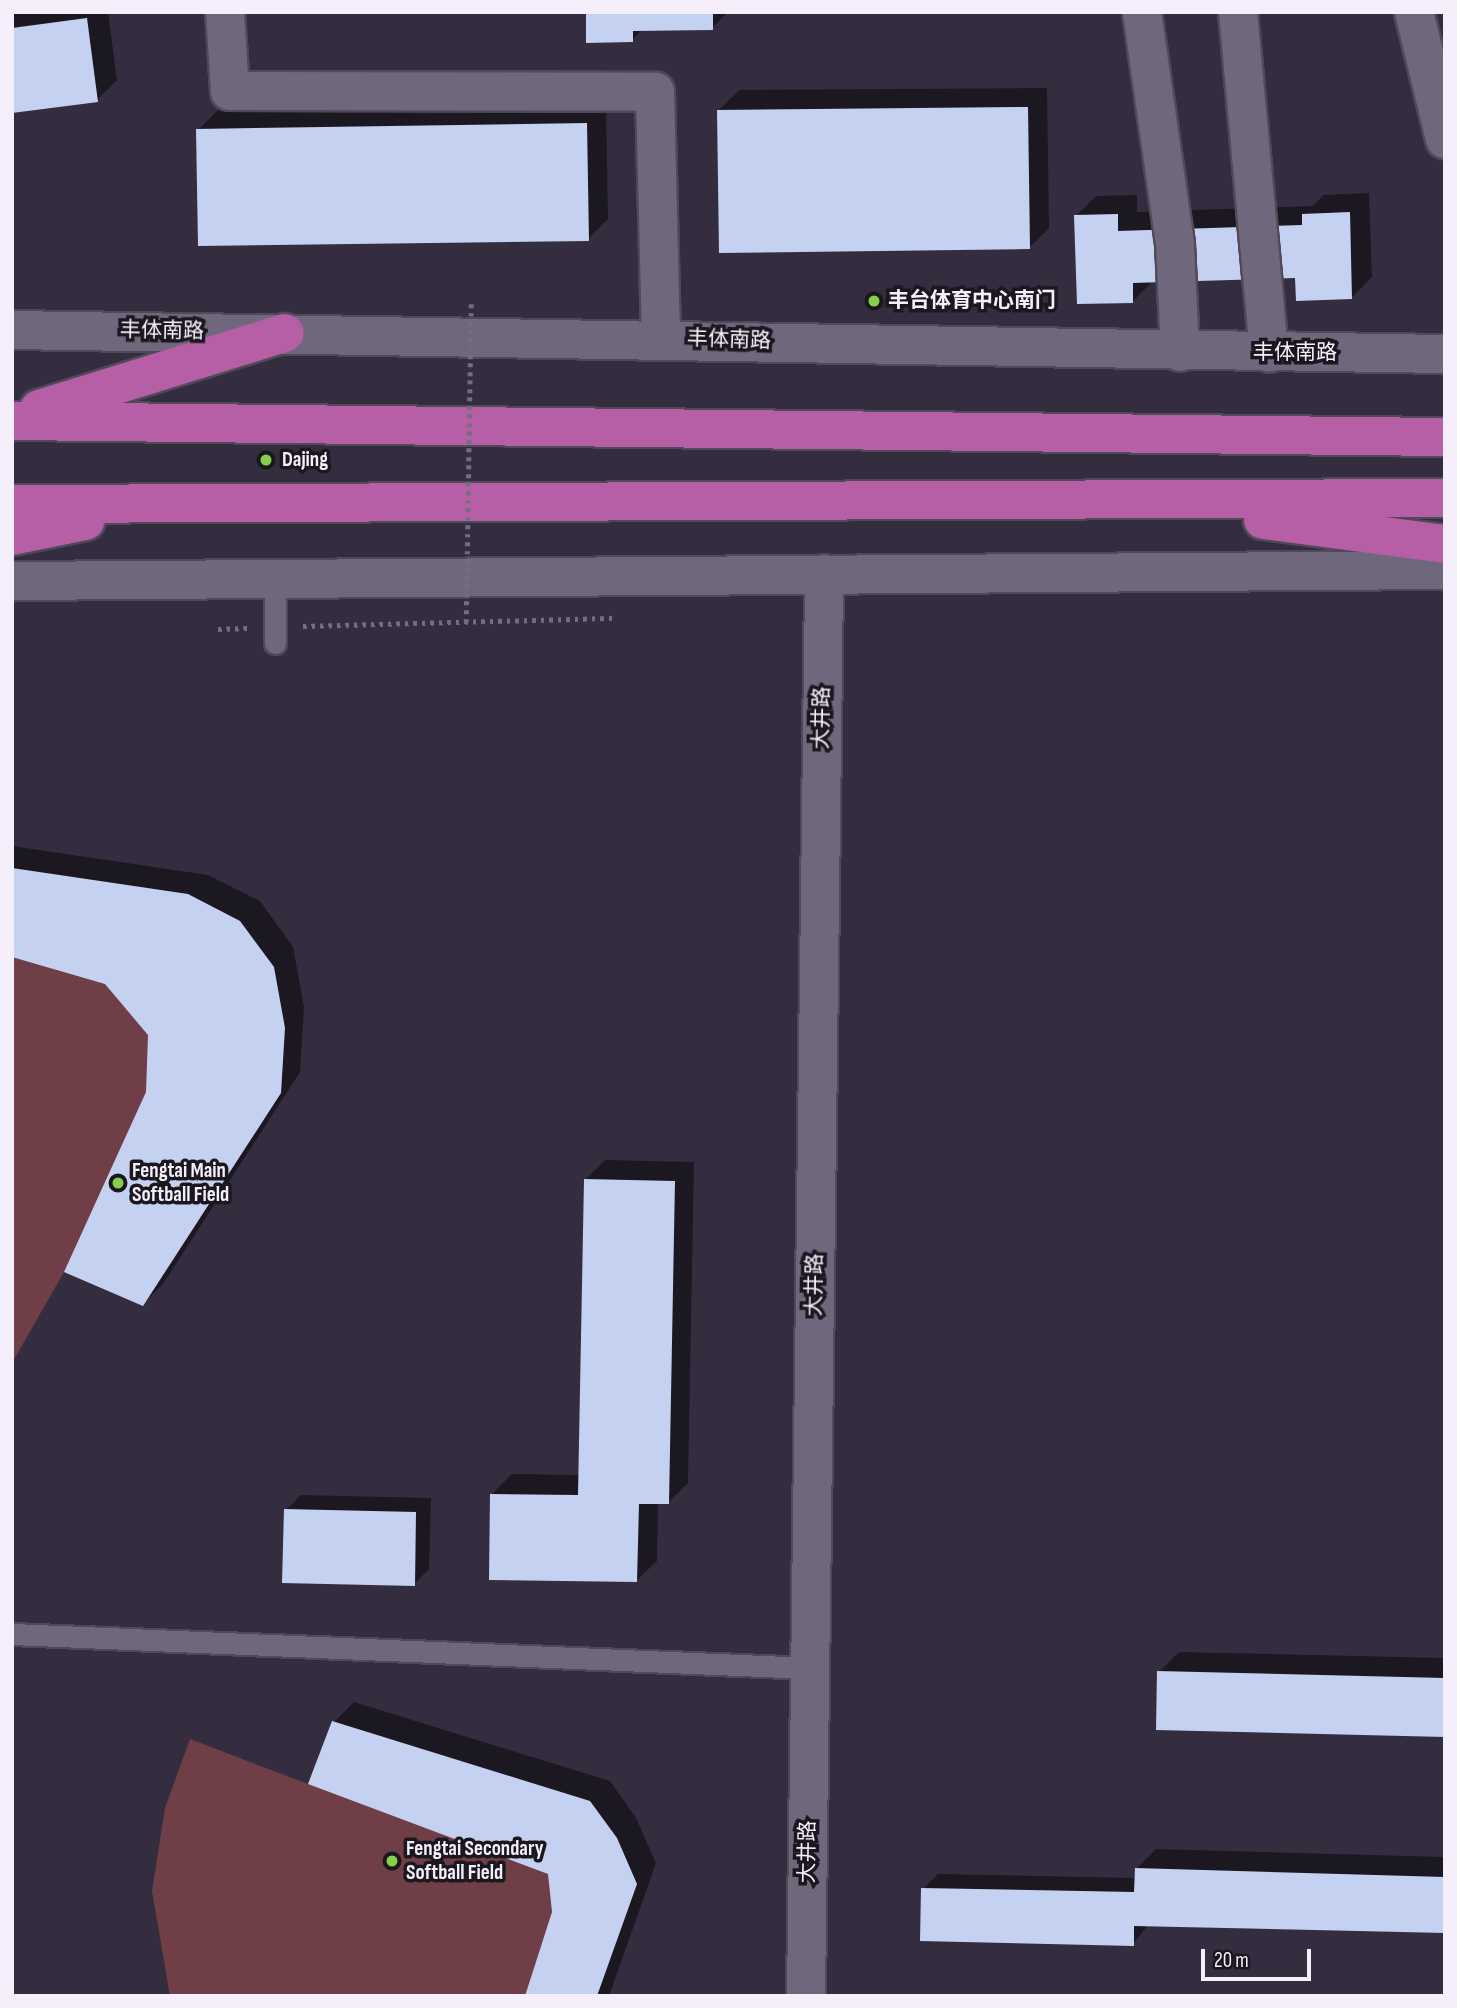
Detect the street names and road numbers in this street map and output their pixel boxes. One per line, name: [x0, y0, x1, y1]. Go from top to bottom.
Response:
street label: 丰体南路: [120, 318, 204, 344]
street label: 丰体南路: [687, 326, 771, 354]
street label: 丰体南路: [1253, 340, 1337, 366]
street label: 大井路: [809, 686, 835, 750]
street label: 大井路: [802, 1253, 828, 1317]
street label: 大井路: [795, 1820, 821, 1884]

